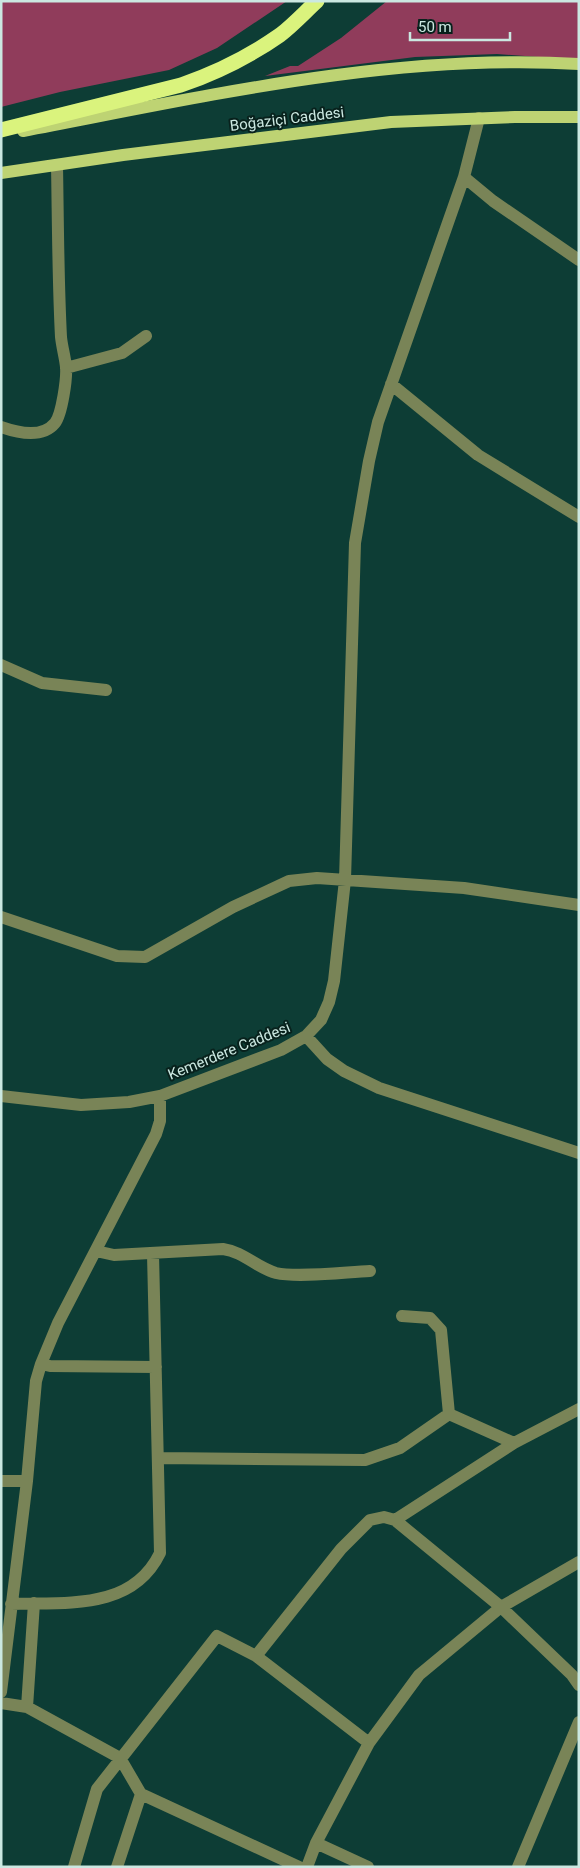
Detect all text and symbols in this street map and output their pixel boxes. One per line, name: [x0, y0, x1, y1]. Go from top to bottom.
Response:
scale bar: [410, 10, 510, 42]
text: 50 m: [418, 18, 452, 36]
street label: Boğaziçi Caddesi: [229, 103, 345, 135]
street label: Kemerdere Caddesi: [165, 1018, 293, 1084]

